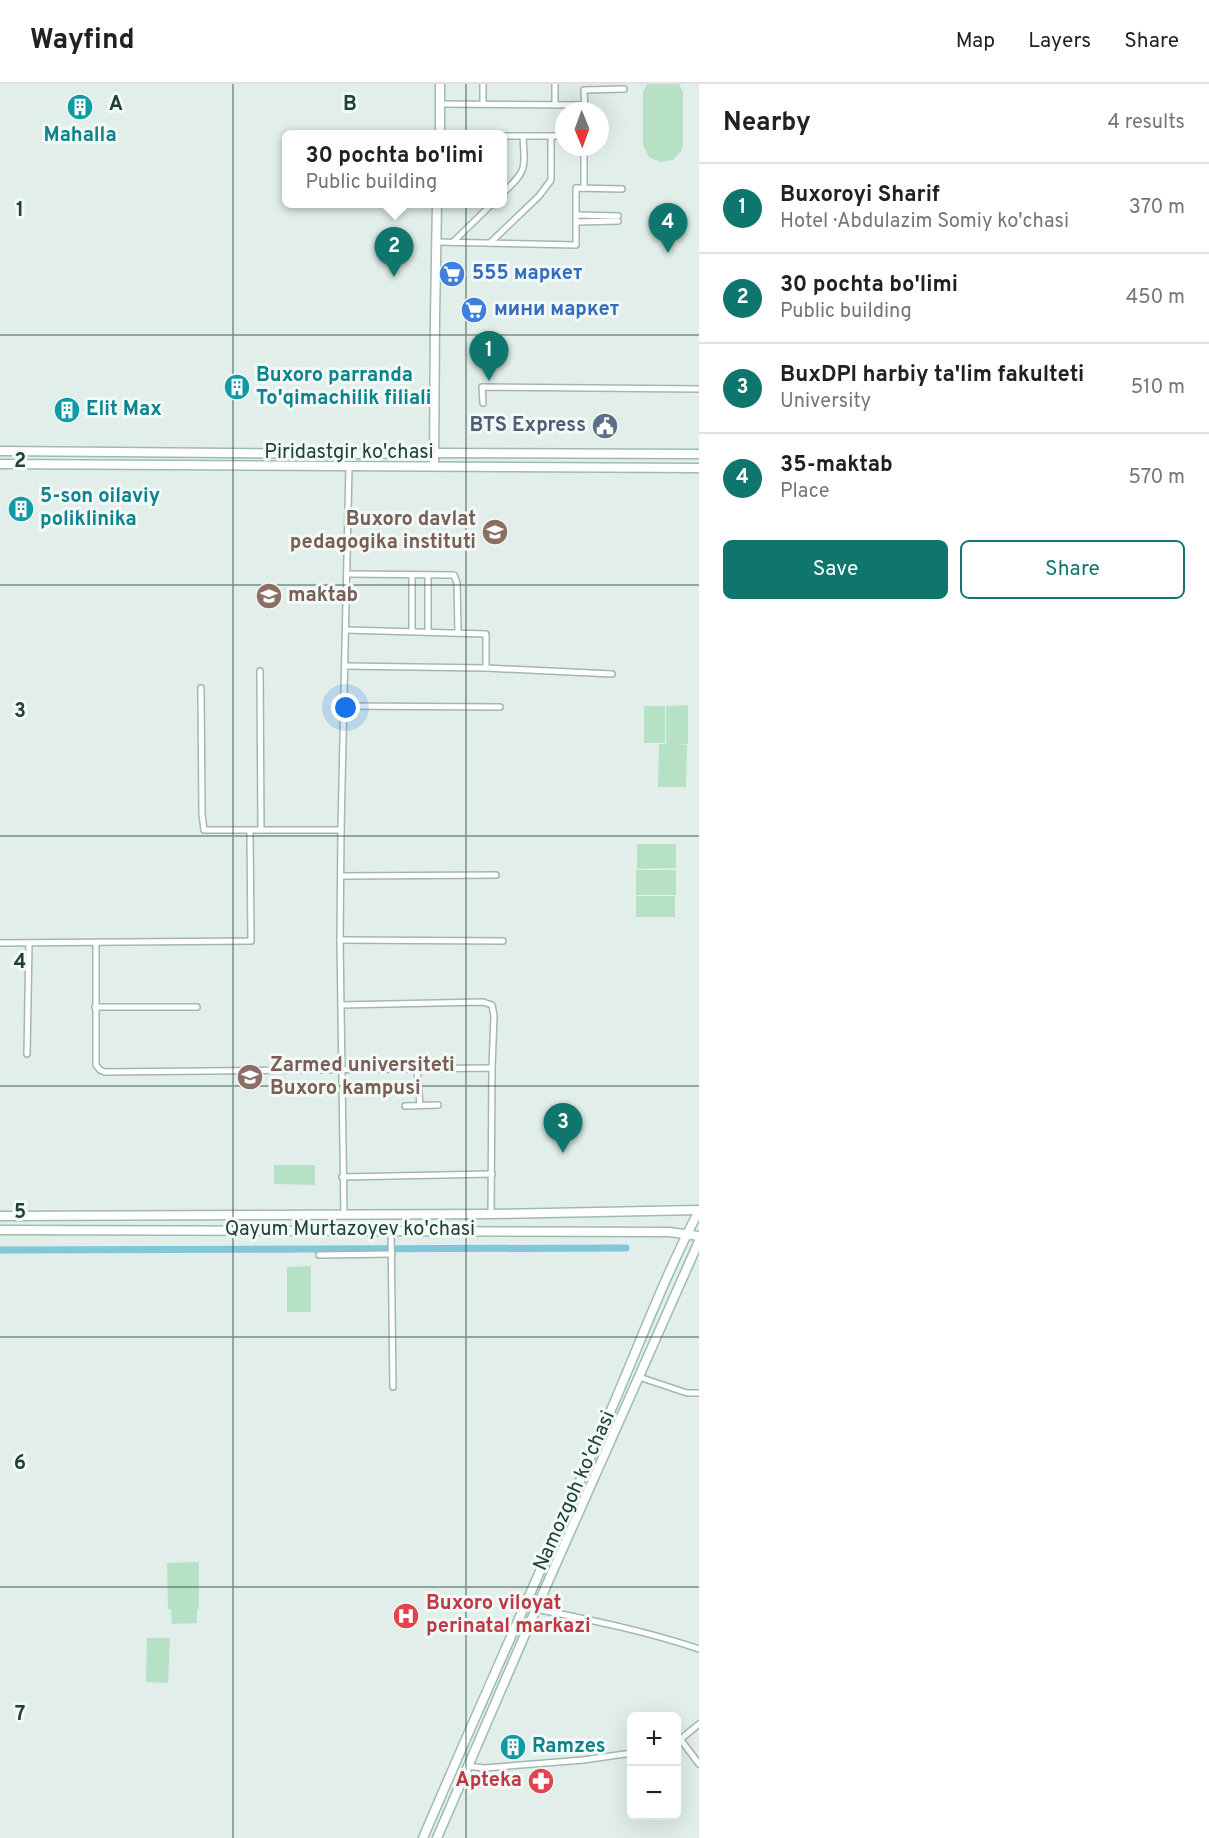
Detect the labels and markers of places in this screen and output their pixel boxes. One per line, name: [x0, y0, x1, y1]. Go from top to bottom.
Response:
building icon: Mahalla: [65, 92, 95, 122]
place label: Mahalla: [43, 123, 117, 149]
pin: 4: [648, 204, 688, 253]
pin: 2: [374, 228, 414, 277]
supermarket icon: 555 маркет: [437, 259, 467, 289]
place label: 555 маркет: [472, 261, 583, 287]
supermarket icon: мини маркет: [459, 295, 489, 325]
place label: мини маркет: [494, 297, 619, 323]
pin: 1: [470, 332, 508, 381]
place label: Buxoro parranda To'qimachilik filiali: [256, 363, 432, 412]
building icon: Buxoro parranda To'qimachilik filiali: [222, 372, 252, 402]
building icon: Elit Max: [52, 395, 82, 425]
place label: Elit Max: [86, 397, 162, 423]
public building icon: BTS Express: [590, 411, 620, 441]
place label: BTS Express: [470, 413, 586, 439]
place label: 5-son oilaviy poliklinika: [40, 484, 160, 533]
building icon: 5-son oilaviy poliklinika: [6, 494, 36, 524]
place label: Buxoro davlat pedagogika instituti: [290, 507, 476, 556]
school or university icon: Buxoro davlat pedagogika instituti: [480, 517, 510, 547]
school or university icon: maktab: [254, 581, 284, 611]
place label: maktab: [288, 583, 358, 609]
place label: Zarmed universiteti Buxoro kampusi: [270, 1053, 455, 1102]
school or university icon: Zarmed universiteti Buxoro kampusi: [235, 1062, 265, 1092]
pin: 3: [544, 1104, 582, 1153]
place label: Buxoro viloyat perinatal markazi: [426, 1591, 591, 1640]
hospital icon: Buxoro viloyat perinatal markazi: [391, 1601, 421, 1631]
building icon: Ramzes: [498, 1732, 528, 1762]
place label: Ramzes: [532, 1734, 606, 1760]
pharmacy icon: Apteka: [526, 1766, 556, 1796]
place label: Apteka: [455, 1768, 522, 1794]

